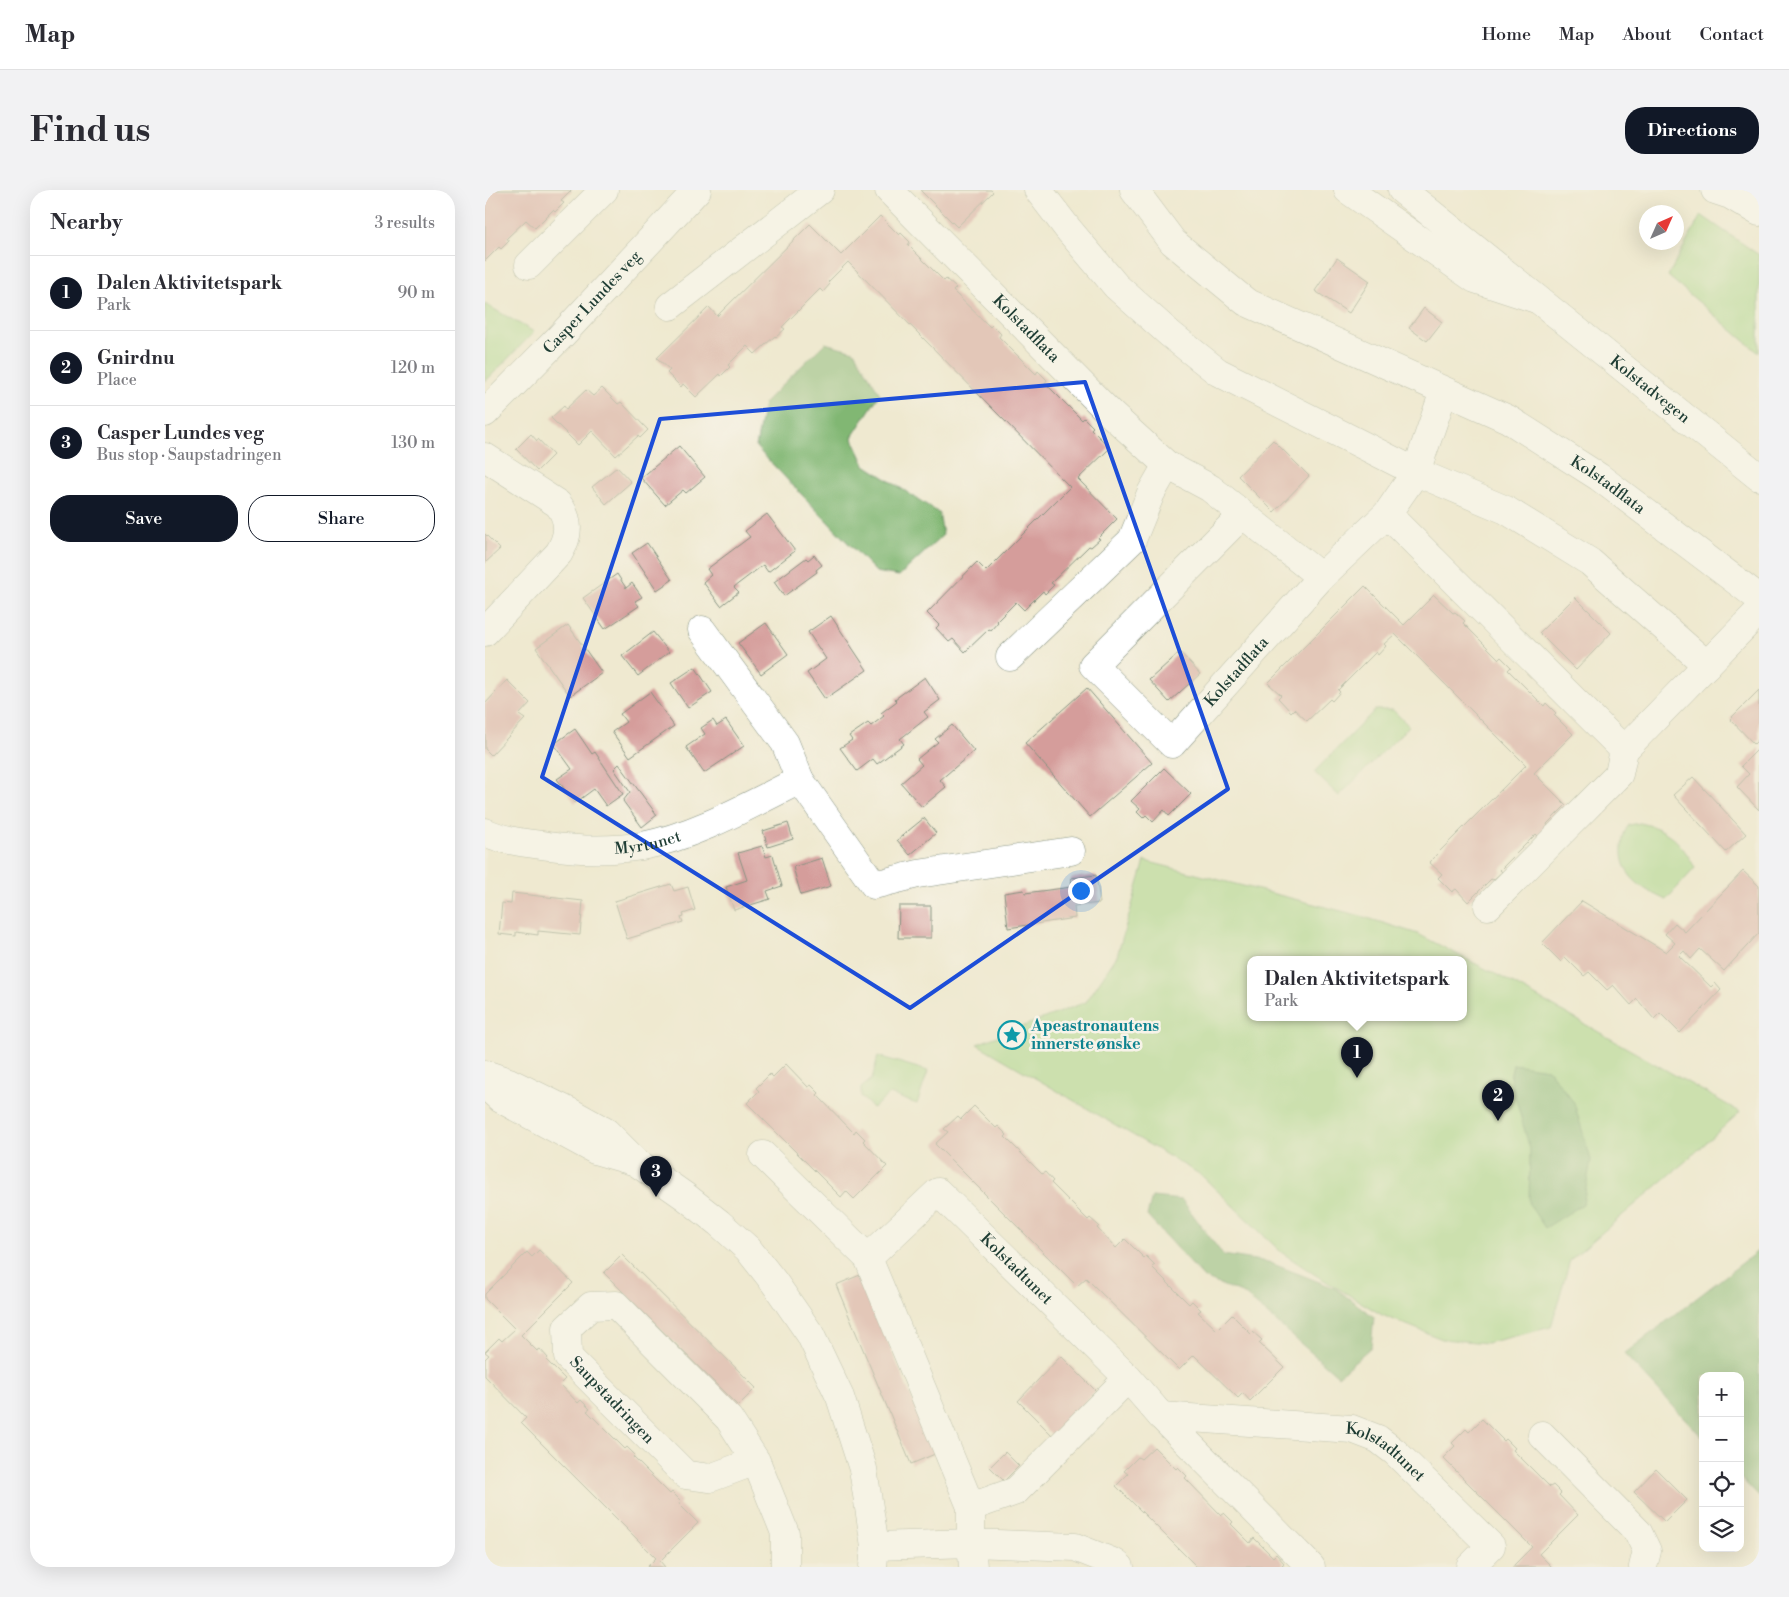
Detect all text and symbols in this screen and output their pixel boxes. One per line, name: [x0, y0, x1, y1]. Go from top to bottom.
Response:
text: Map: [25, 20, 75, 50]
text: Home: [1482, 23, 1531, 46]
text: Map: [1559, 23, 1595, 46]
text: About: [1623, 23, 1672, 46]
text: Contact: [1700, 23, 1764, 46]
button: Directions: [1625, 107, 1759, 154]
text: Find us: [30, 109, 150, 152]
north arrow: [1639, 205, 1684, 250]
text: Nearby: [50, 210, 123, 236]
text: 3 results: [374, 213, 435, 233]
street label: Casper Lundes veg: [539, 246, 646, 358]
text: Dalen Aktivitetspark: [97, 271, 282, 295]
text: 1: [62, 283, 70, 303]
text: 90 m: [397, 283, 435, 303]
street label: Kolstadflata: [988, 290, 1065, 367]
text: Park: [97, 295, 130, 315]
text: Gnirdnu: [97, 346, 175, 370]
street label: Kolstadvegen: [1606, 351, 1694, 428]
text: 2: [61, 358, 71, 378]
text: 120 m: [391, 358, 435, 378]
text: Place: [97, 370, 137, 390]
text: Casper Lundes veg: [97, 421, 264, 445]
text: 3: [61, 433, 71, 453]
text: 130 m: [391, 433, 435, 453]
text: Bus stop · Saupstadringen: [97, 445, 281, 465]
street label: Kolstadflata: [1567, 451, 1650, 519]
button: Save: [50, 495, 238, 542]
button: Share: [248, 495, 435, 542]
street label: Kolstadflata: [1200, 632, 1274, 711]
street label: Myrtunet: [614, 826, 684, 859]
your location: [1068, 878, 1094, 904]
popup: [1247, 956, 1467, 1021]
text: Dalen Aktivitetspark: [1264, 967, 1450, 991]
text: Park: [1264, 991, 1298, 1011]
place label: Apeastronautens innerste ønske: [1030, 1016, 1159, 1054]
place icon: Apeastronautens innerste ønske: [997, 1020, 1027, 1050]
pin: 1: [1341, 1037, 1373, 1078]
pin: 2: [1482, 1080, 1514, 1121]
pin: 3: [640, 1156, 672, 1197]
street label: Kolstadtunet: [976, 1229, 1057, 1309]
street label: Saupstadringen: [565, 1352, 659, 1448]
map controls: [1699, 1372, 1744, 1552]
button: +: [1699, 1372, 1744, 1417]
button: −: [1699, 1417, 1744, 1462]
street label: Kolstadtunet: [1345, 1419, 1429, 1486]
button: locate: [1699, 1462, 1744, 1507]
button: layers: [1699, 1507, 1744, 1552]

